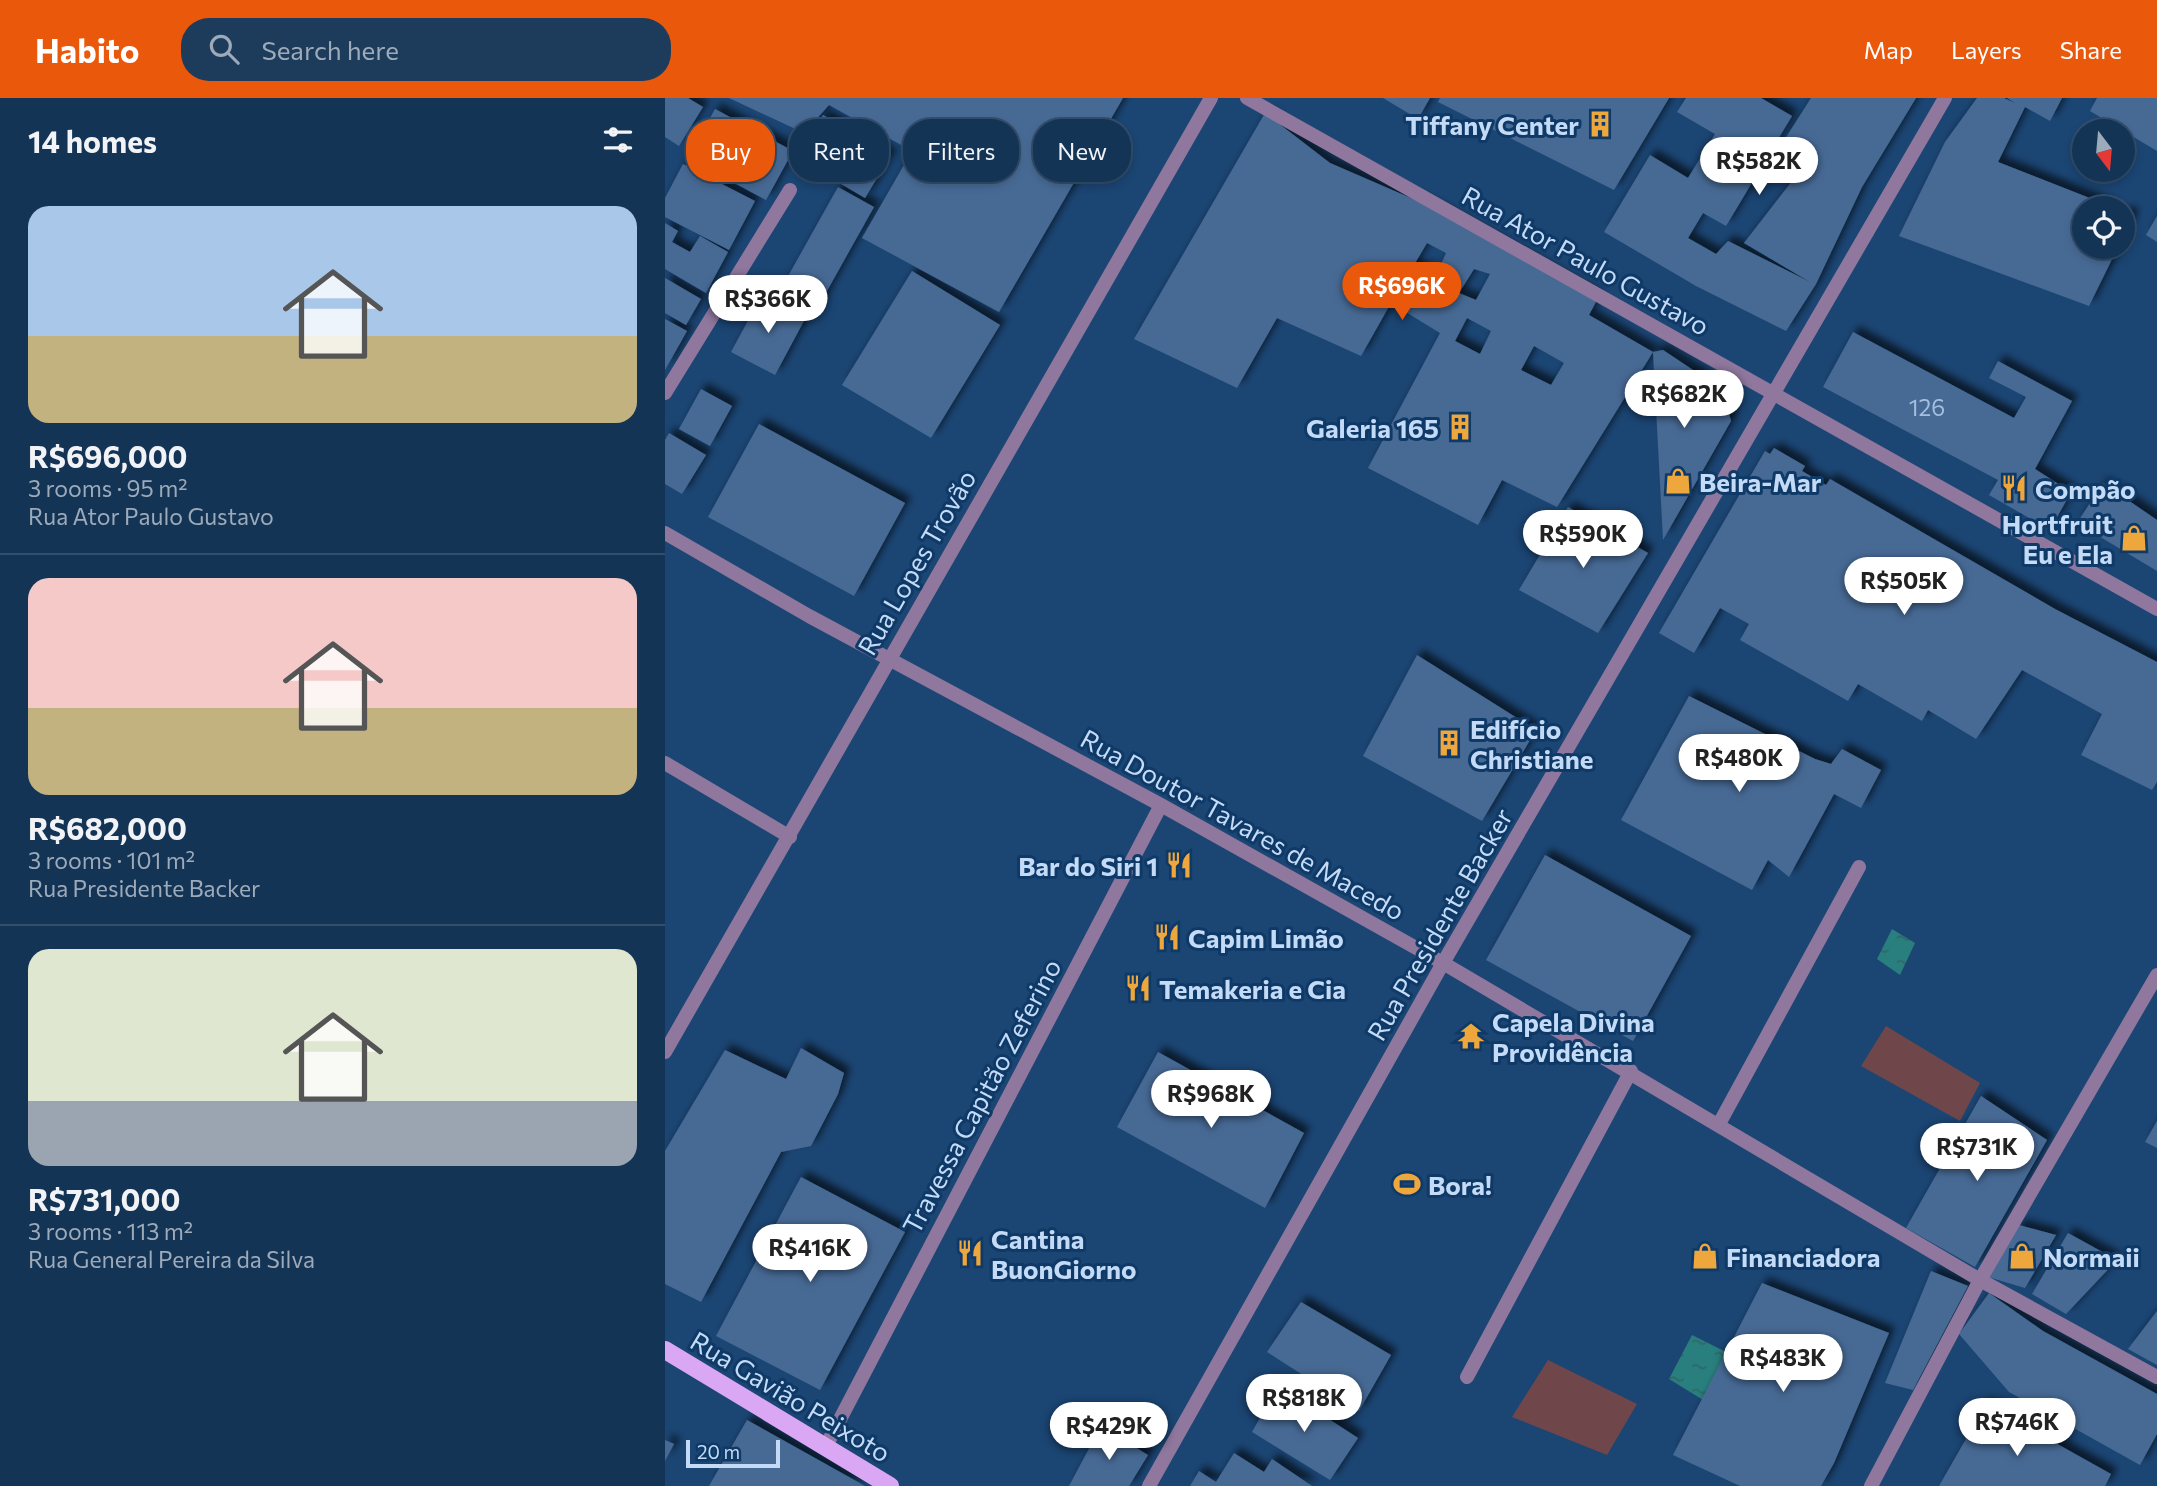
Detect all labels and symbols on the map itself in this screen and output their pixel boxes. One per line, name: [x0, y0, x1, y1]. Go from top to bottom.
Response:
place label: Tiffany Center: [1405, 109, 1579, 140]
building icon: Tiffany Center: [1585, 109, 1615, 139]
north arrow: [2072, 119, 2135, 182]
pin: R$582K: [1702, 138, 1816, 197]
street label: Rua Ator Paulo Gustavo: [1457, 179, 1715, 341]
pin: R$696K: [1345, 262, 1459, 322]
pin: R$366K: [711, 275, 825, 335]
pin: R$682K: [1627, 370, 1741, 430]
house number: 126: [1909, 393, 1945, 421]
place label: Galeria 165: [1306, 412, 1439, 443]
building icon: Galeria 165: [1445, 412, 1475, 442]
street label: Rua Lopes Trovão: [850, 464, 982, 660]
shop icon: Beira-Mar: [1663, 466, 1693, 496]
place label: Beira-Mar: [1699, 466, 1822, 497]
restaurant icon: Compão: [1999, 473, 2029, 503]
place label: Compão: [2035, 473, 2135, 504]
place label: Hortfruit Eu e Ela: [2002, 508, 2113, 569]
pin: R$590K: [1526, 510, 1640, 570]
shop icon: Hortfruit Eu e Ela: [2119, 523, 2149, 553]
pin: R$505K: [1847, 558, 1961, 617]
place label: Edifício Christiane: [1470, 713, 1593, 774]
street label: Rua Doutor Tavares de Macedo: [1076, 722, 1410, 926]
building icon: Edifício Christiane: [1434, 728, 1464, 758]
pin: R$480K: [1682, 734, 1796, 794]
street label: Rua Presidente Backer: [1360, 803, 1518, 1045]
place label: Bar do Siri 1: [1018, 850, 1158, 881]
restaurant icon: Bar do Siri 1: [1164, 850, 1194, 880]
restaurant icon: Capim Limão: [1152, 922, 1182, 952]
place label: Capim Limão: [1188, 922, 1344, 953]
street label: Travessa Capitão Zeferino: [895, 953, 1067, 1239]
restaurant icon: Temakeria e Cia: [1123, 973, 1153, 1003]
place label: Temakeria e Cia: [1159, 973, 1346, 1004]
place label: Capela Divina Providência: [1492, 1006, 1655, 1067]
temple icon: Capela Divina Providência: [1456, 1021, 1486, 1051]
pin: R$968K: [1154, 1070, 1268, 1130]
pin: R$731K: [1920, 1124, 2034, 1183]
sports icon: Bora!: [1392, 1169, 1422, 1199]
place label: Bora!: [1428, 1169, 1492, 1200]
place label: Cantina BuonGiorno: [991, 1223, 1137, 1284]
pin: R$416K: [753, 1224, 867, 1284]
restaurant icon: Cantina BuonGiorno: [955, 1238, 985, 1268]
shop icon: Financiadora: [1690, 1241, 1720, 1271]
place label: Financiadora: [1726, 1241, 1880, 1272]
shop icon: Normaii: [2007, 1241, 2037, 1271]
place label: Normaii: [2043, 1241, 2140, 1272]
street label: Rua Gavião Peixoto: [685, 1324, 897, 1468]
pin: R$483K: [1726, 1334, 1840, 1394]
pin: R$818K: [1247, 1374, 1361, 1434]
pin: R$746K: [1960, 1398, 2074, 1458]
pin: R$429K: [1052, 1402, 1166, 1462]
scale bar: [686, 1437, 781, 1469]

